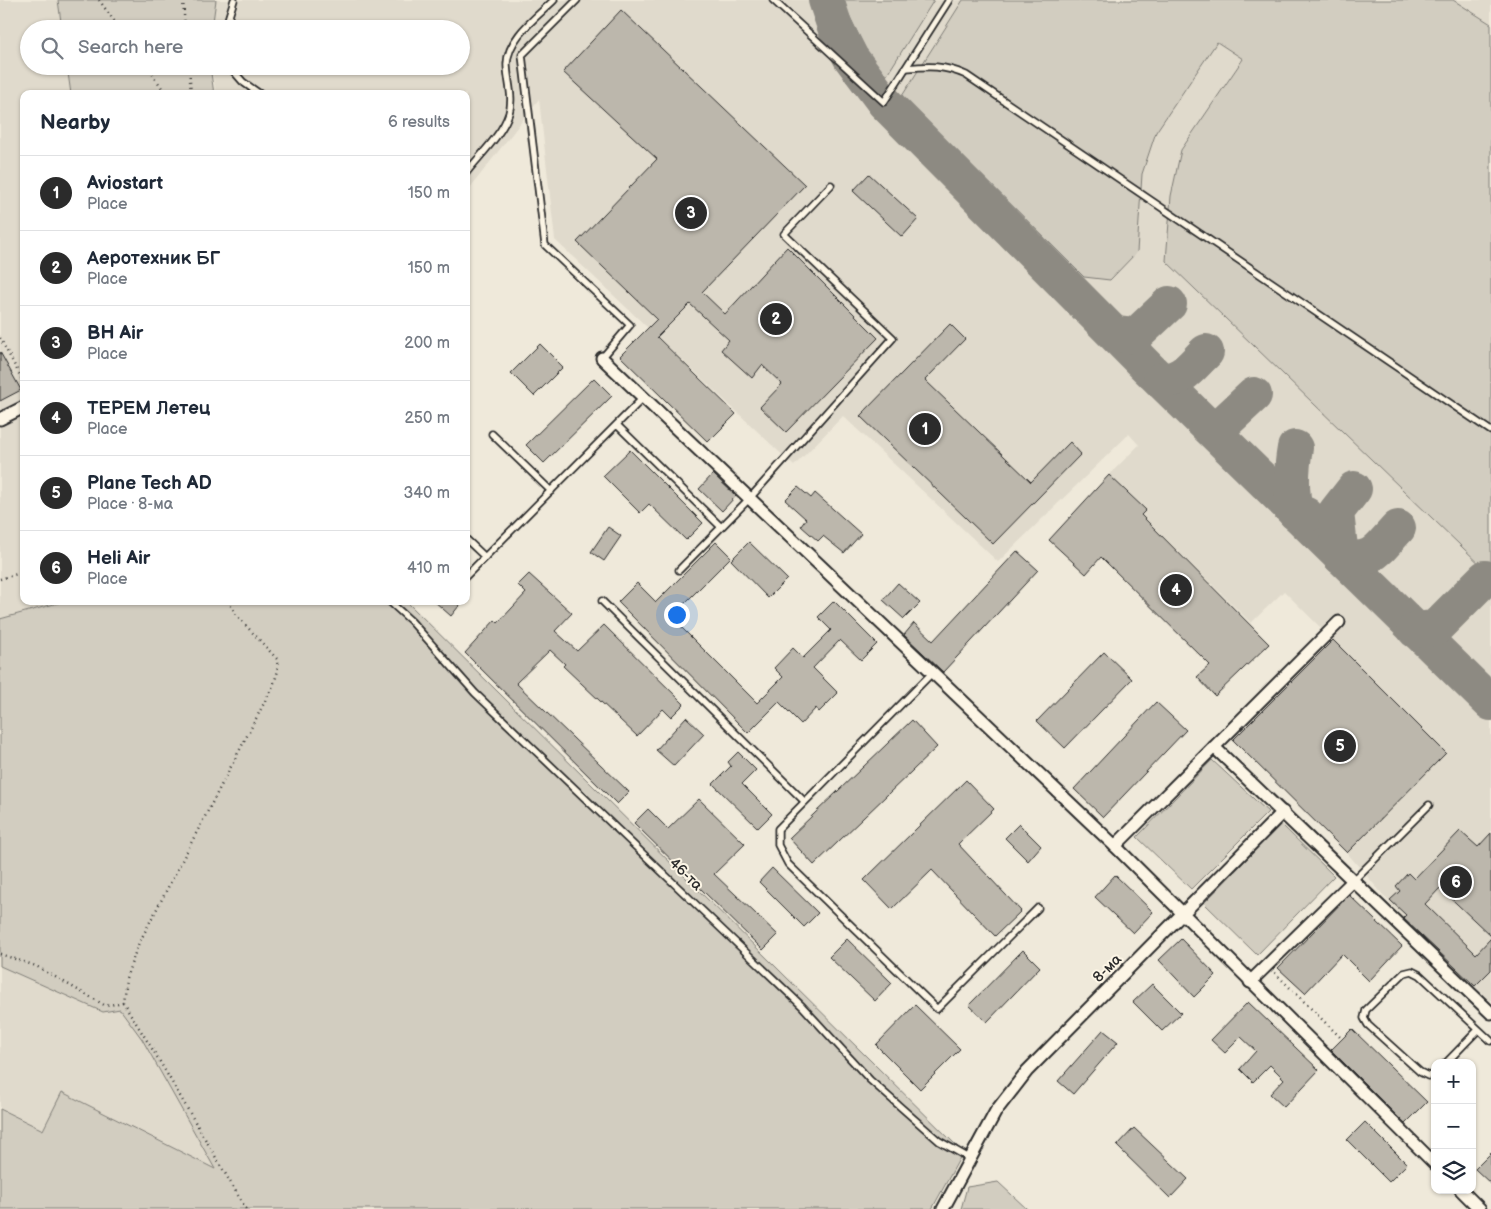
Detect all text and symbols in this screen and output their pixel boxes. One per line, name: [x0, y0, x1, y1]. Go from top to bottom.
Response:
search box: [20, 20, 470, 75]
icon: search: [38, 34, 66, 62]
text: Search here: [78, 36, 183, 59]
text: Nearby: [40, 110, 110, 135]
text: 6 results: [388, 113, 450, 132]
text: Aviostart: [87, 172, 163, 195]
text: 1: [53, 184, 59, 203]
text: 150 m: [408, 184, 450, 203]
pin: 3: [675, 194, 707, 232]
text: Place: [87, 195, 128, 214]
text: Аеротехник БГ: [87, 247, 220, 270]
text: 2: [51, 259, 61, 278]
text: 150 m: [408, 259, 450, 278]
text: Place: [87, 270, 128, 289]
pin: 2: [760, 300, 792, 338]
text: BH Air: [87, 322, 143, 345]
text: 3: [51, 334, 61, 353]
text: 200 m: [404, 334, 450, 353]
text: Place: [87, 345, 128, 364]
text: ТЕРЕМ Летец: [87, 397, 210, 420]
text: 4: [51, 409, 61, 428]
text: 250 m: [404, 409, 450, 428]
pin: 1: [909, 410, 941, 448]
text: Place: [87, 420, 128, 439]
text: Plane Tech AD: [87, 472, 212, 495]
text: 5: [51, 484, 61, 503]
text: 340 m: [403, 484, 450, 503]
text: Place · 8-ма: [87, 495, 173, 514]
text: Heli Air: [87, 547, 150, 570]
text: 6: [51, 559, 61, 578]
text: 410 m: [407, 559, 450, 578]
text: Place: [87, 570, 128, 589]
pin: 4: [1160, 571, 1192, 609]
your location: [664, 602, 690, 628]
pin: 5: [1324, 727, 1356, 765]
street label: 46-та: [665, 854, 706, 895]
pin: 6: [1440, 863, 1472, 901]
street label: 8-ма: [1089, 950, 1126, 987]
map controls: [1431, 1059, 1476, 1194]
button: +: [1431, 1059, 1476, 1104]
button: −: [1431, 1104, 1476, 1149]
button: layers: [1431, 1149, 1476, 1194]

